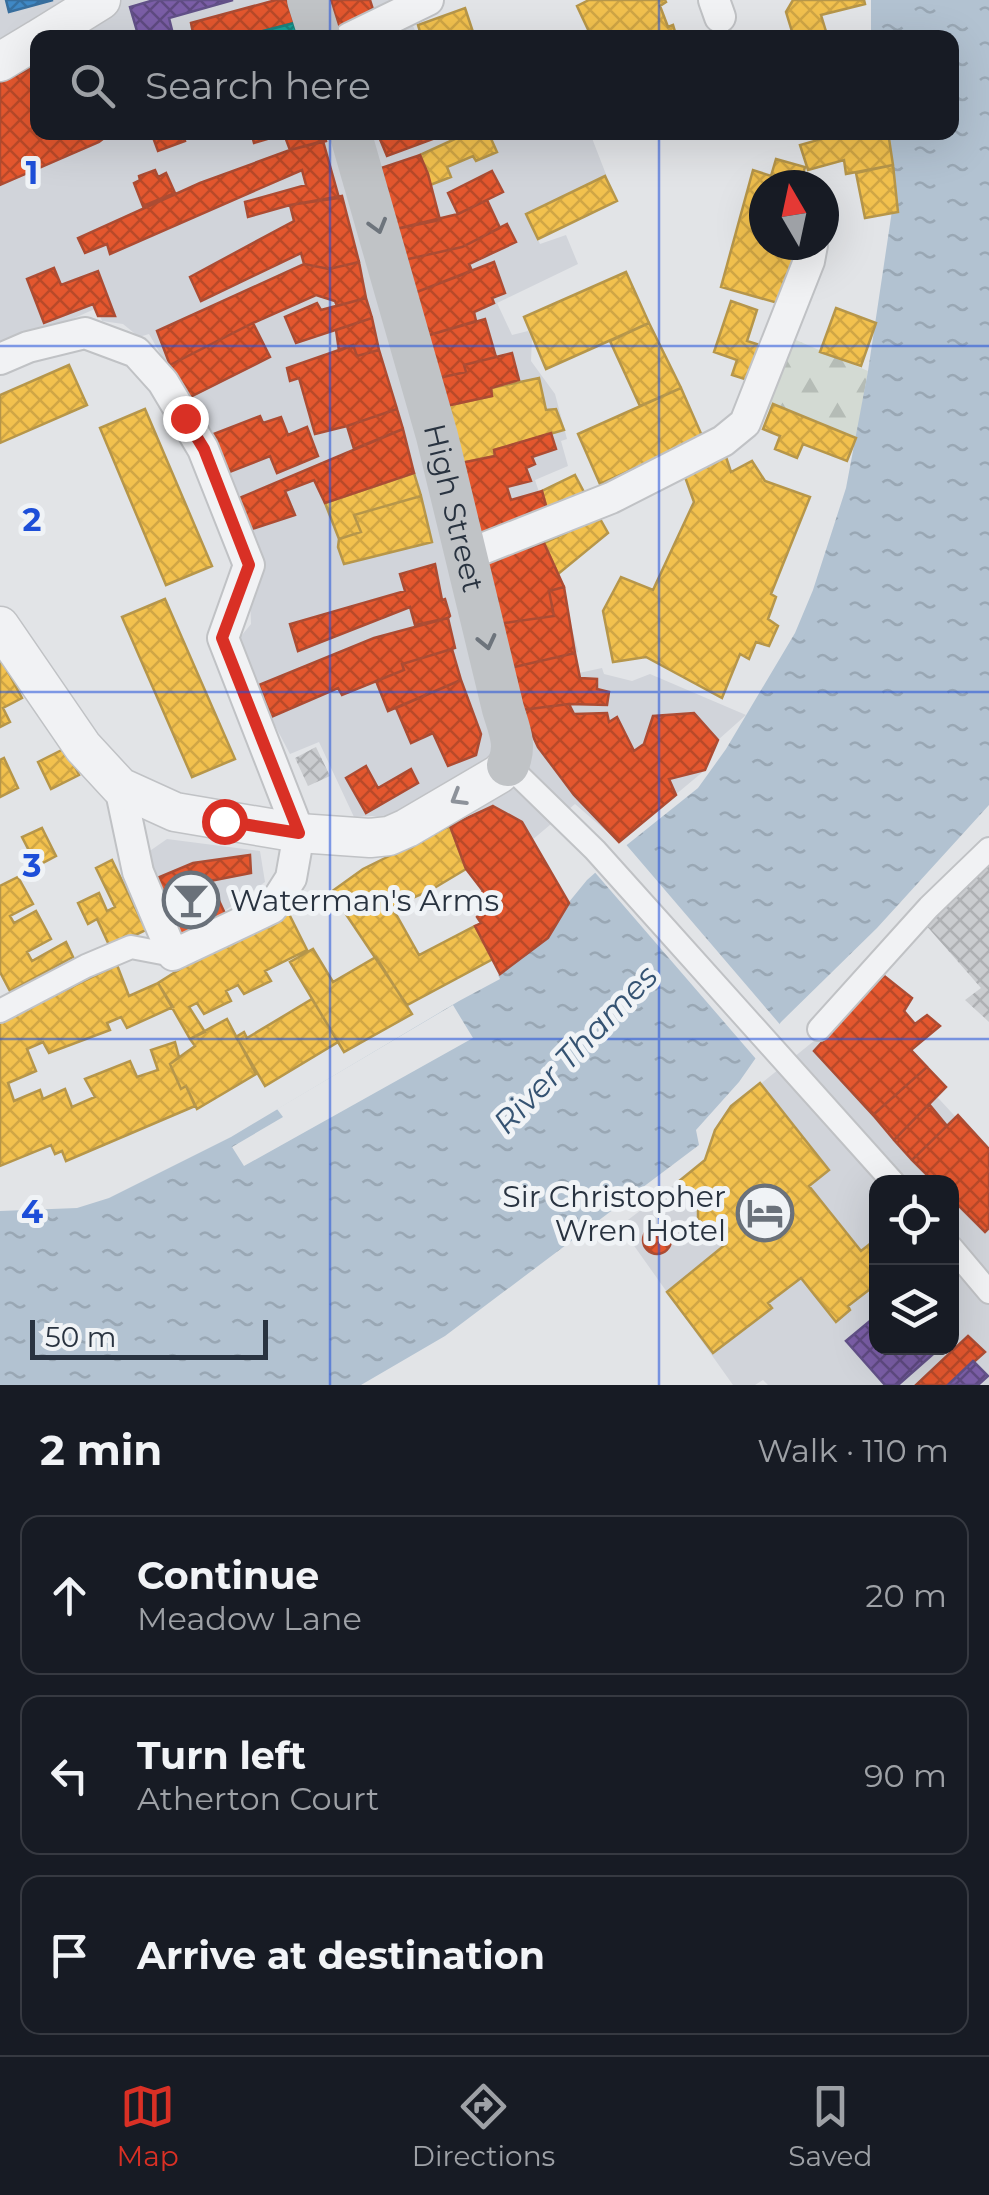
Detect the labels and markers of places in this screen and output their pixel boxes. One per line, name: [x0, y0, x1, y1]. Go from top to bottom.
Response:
bar icon: Waterman's Arms: [161, 870, 221, 930]
place label: Waterman's Arms: [230, 882, 499, 919]
place label: Sir Christopher Wren Hotel: [502, 1178, 726, 1249]
hotel icon: Sir Christopher Wren Hotel: [735, 1183, 795, 1243]

